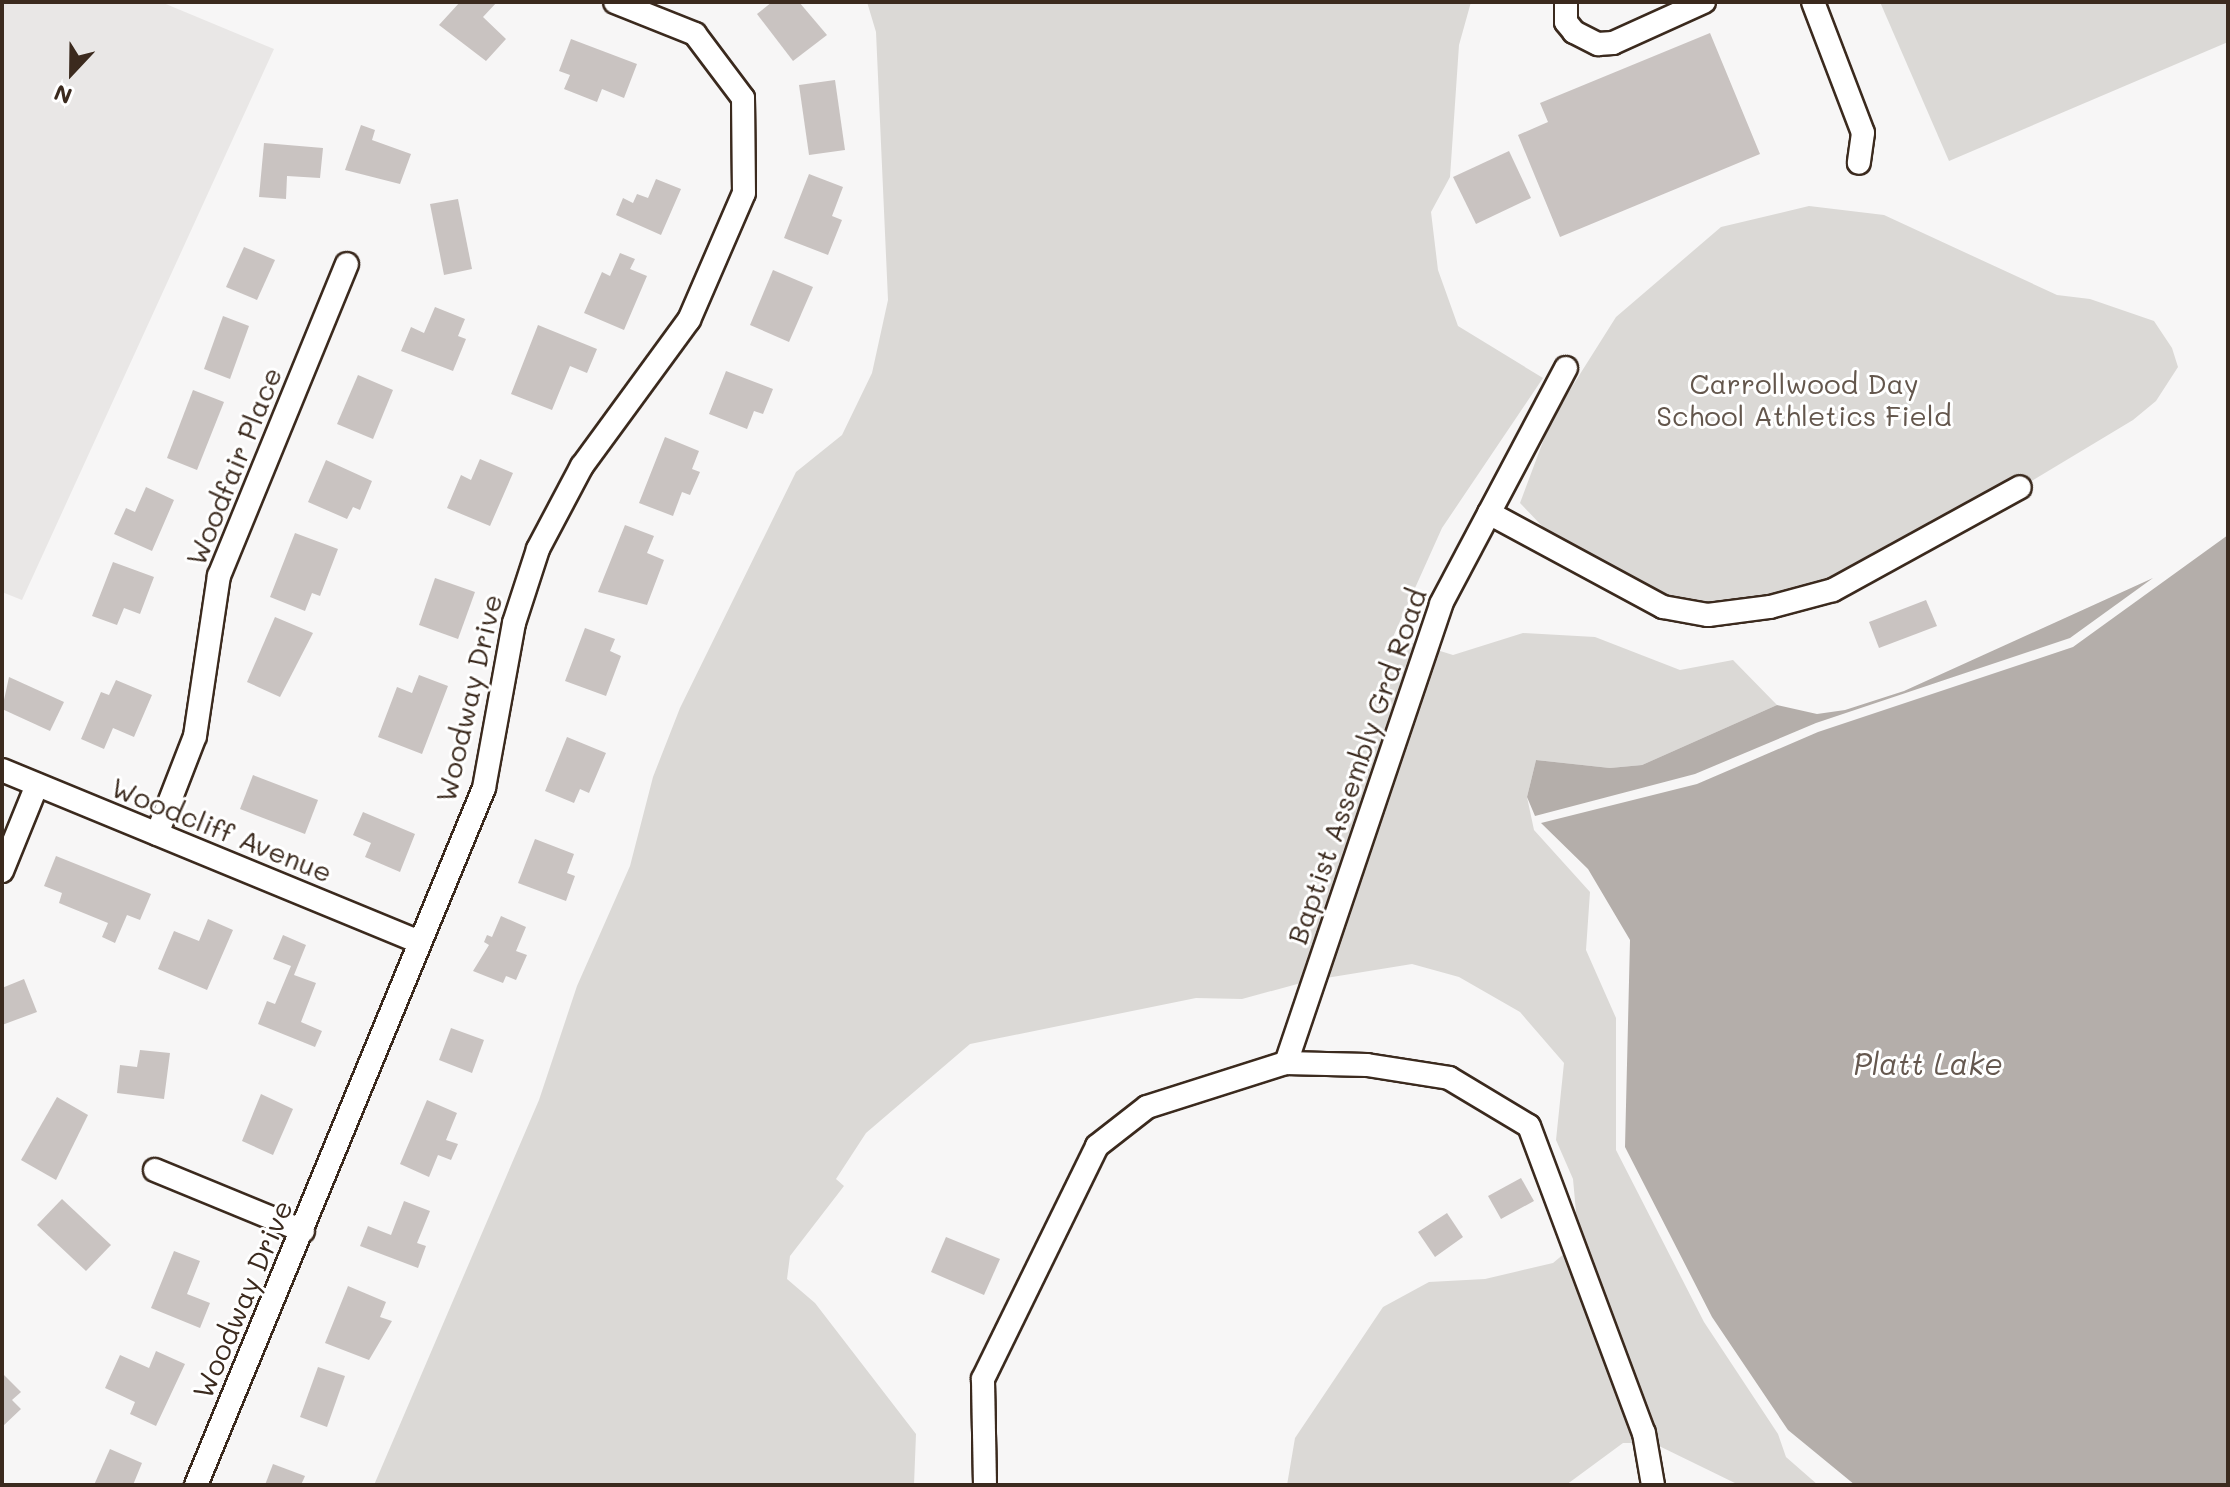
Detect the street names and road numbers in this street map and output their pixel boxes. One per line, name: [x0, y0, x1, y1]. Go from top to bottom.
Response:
street label: Woodfair Place: [178, 362, 288, 570]
street label: Baptist Assembly Grd Road: [1279, 584, 1433, 948]
street label: Woodway Drive: [428, 591, 508, 805]
street label: Woodcliff Avenue: [107, 769, 337, 889]
street label: Woodway Drive: [185, 1195, 299, 1403]

